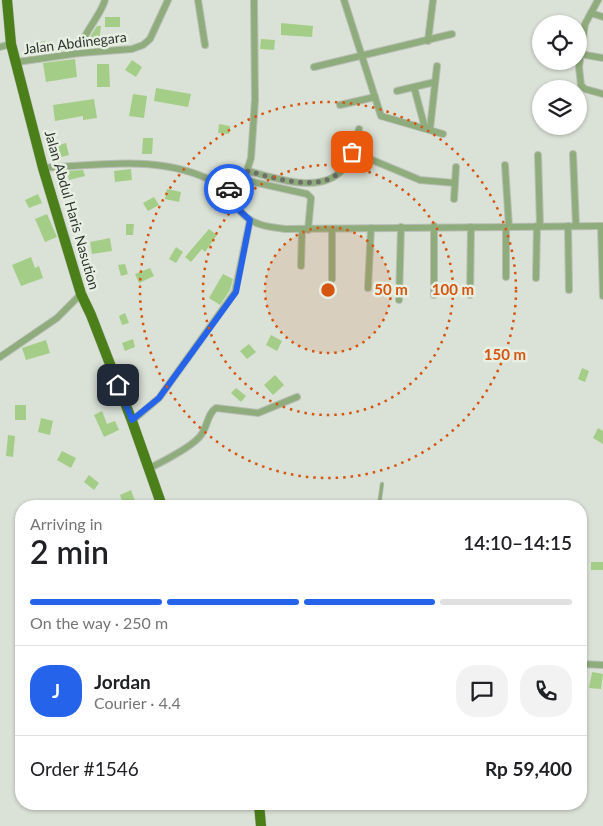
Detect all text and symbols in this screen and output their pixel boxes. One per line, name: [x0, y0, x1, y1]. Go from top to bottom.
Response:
map controls: [532, 15, 587, 135]
button: locate: [532, 15, 587, 70]
street label: Jalan Abdinegara: [22, 28, 127, 57]
button: layers: [532, 80, 587, 135]
street label: Jalan Abdul Haris Nasution: [42, 128, 103, 291]
pin: [331, 131, 373, 173]
icon: bag: [338, 138, 366, 166]
courier: [204, 164, 254, 214]
icon: car: [215, 175, 243, 203]
text: 50 m: [374, 280, 408, 298]
text: 100 m: [432, 280, 474, 298]
centre of rings: [319, 281, 337, 299]
text: 150 m: [484, 345, 526, 363]
pin: [97, 364, 139, 406]
icon: home: [104, 371, 132, 399]
text: Arriving in: [30, 514, 103, 533]
text: 14:10–14:15: [463, 531, 572, 554]
text: 2 min: [30, 532, 109, 571]
text: On the way · 250 m: [30, 613, 168, 632]
button: chat: [456, 665, 508, 717]
button: phone: [520, 665, 572, 717]
text: Jordan: [94, 670, 151, 693]
text: J: [52, 679, 60, 702]
text: Courier · 4.4: [94, 693, 181, 712]
text: Order #1546: [30, 757, 139, 780]
text: Rp 59,400: [485, 757, 572, 780]

